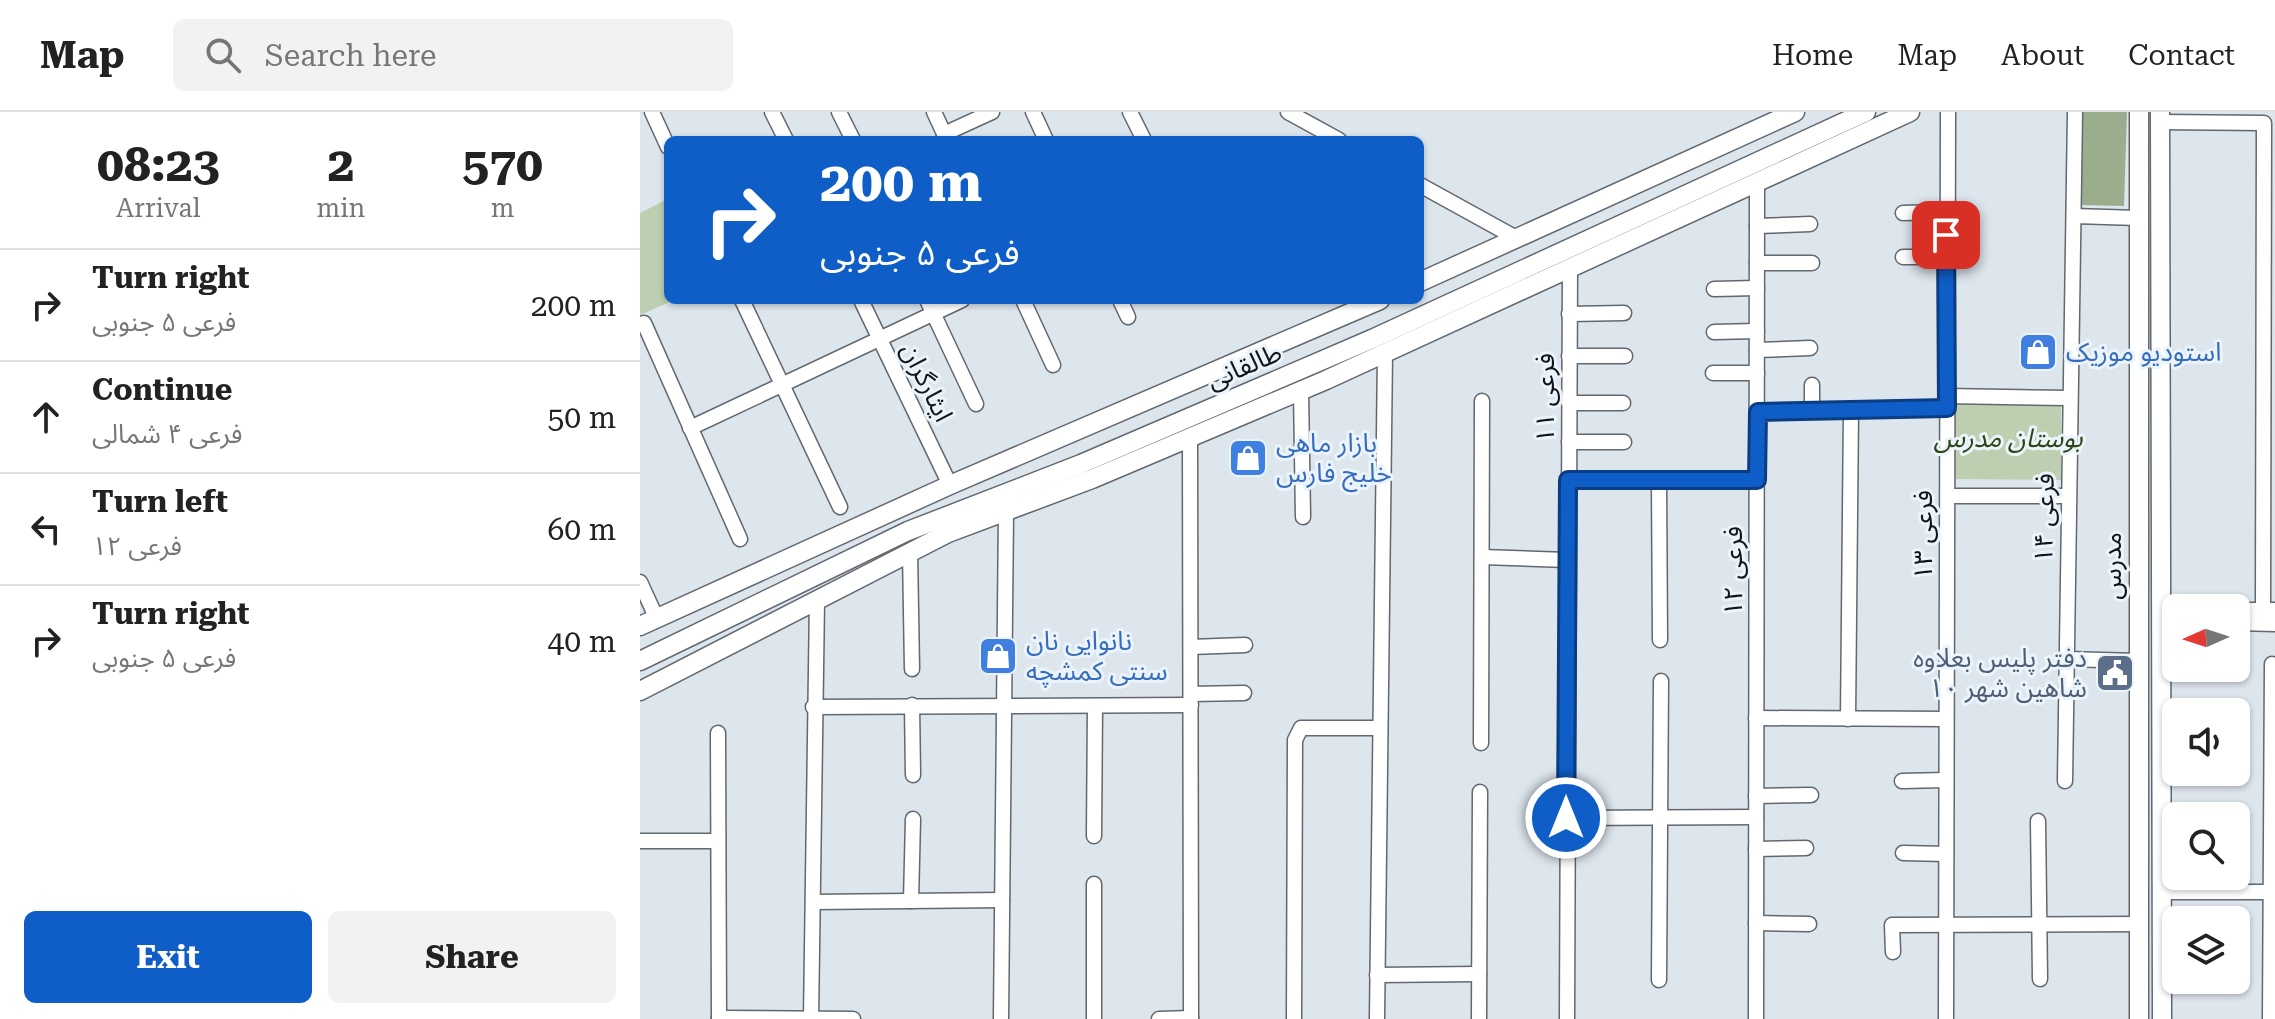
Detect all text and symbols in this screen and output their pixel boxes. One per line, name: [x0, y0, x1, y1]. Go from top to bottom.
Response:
search box: [173, 19, 733, 91]
text: Map: [40, 33, 125, 77]
icon: search: [201, 33, 245, 77]
text: Search here: [265, 38, 437, 73]
text: Home: [1772, 39, 1853, 72]
text: Map: [1897, 39, 1957, 72]
text: About: [2001, 39, 2084, 72]
text: Contact: [2128, 39, 2235, 72]
text: 08:23: [97, 137, 220, 193]
text: 2: [327, 137, 354, 193]
text: 570: [462, 137, 543, 193]
text: 200 m: [820, 149, 982, 215]
icon: right: [688, 168, 792, 272]
text: Arrival: [116, 193, 201, 223]
text: min: [317, 193, 365, 223]
text: m: [491, 193, 515, 223]
pin: [1912, 201, 1980, 269]
icon: arrive: [1924, 213, 1968, 257]
text: فرعی ۵ جنوبی: [820, 232, 1020, 274]
text: Turn right: [92, 260, 249, 295]
icon: right: [24, 283, 68, 327]
text: 200 m: [531, 288, 616, 323]
text: فرعی ۵ جنوبی: [92, 307, 236, 337]
shop icon: استودیو موزیک: [2017, 331, 2059, 373]
street label: طالقانی: [1202, 337, 1286, 395]
place label: استودیو موزیک: [2066, 337, 2221, 367]
street label: ایثارگران: [895, 338, 959, 426]
street label: فرعی ۱۱: [1530, 353, 1560, 443]
text: Continue: [92, 372, 232, 407]
icon: ahead: [24, 395, 68, 439]
text: 50 m: [547, 400, 616, 435]
text: فرعی ۴ شمالی: [92, 419, 242, 449]
park label: بوستان مدرس: [1934, 423, 2083, 454]
place label: بازار ماهی خلیج فارس: [1276, 428, 1392, 493]
shop icon: بازار ماهی خلیج فارس: [1227, 437, 1269, 479]
street label: فرعی ۱۴: [2028, 473, 2060, 563]
text: Turn left: [92, 484, 228, 519]
street label: فرعی ۱۳: [1908, 490, 1938, 580]
icon: left: [24, 507, 68, 551]
text: 60 m: [547, 512, 616, 547]
street label: فرعی ۱۲: [1718, 526, 1748, 616]
text: فرعی ۱۲: [92, 531, 182, 561]
street label: مدرس: [2097, 532, 2127, 600]
north arrow: [2162, 594, 2250, 682]
map controls: [2162, 594, 2250, 994]
text: Turn right: [92, 596, 249, 631]
icon: right: [24, 619, 68, 663]
text: 40 m: [547, 624, 616, 659]
place label: نانوایی نان سنتی کمشچه: [1026, 626, 1168, 688]
shop icon: نانوایی نان سنتی کمشچه: [977, 635, 1019, 677]
text: فرعی ۵ جنوبی: [92, 643, 236, 673]
place label: دفتر پلیس بعلاوه ۱۰ شاهین شهر: [1913, 643, 2087, 703]
public building icon: دفتر پلیس بعلاوه ۱۰ شاهین شهر: [2094, 652, 2136, 694]
button: sound: [2162, 698, 2250, 786]
position arrow: [1524, 776, 1608, 860]
button: search: [2162, 802, 2250, 890]
button: layers: [2162, 906, 2250, 994]
button: Exit: [24, 911, 312, 1003]
button: Share: [328, 911, 616, 1003]

